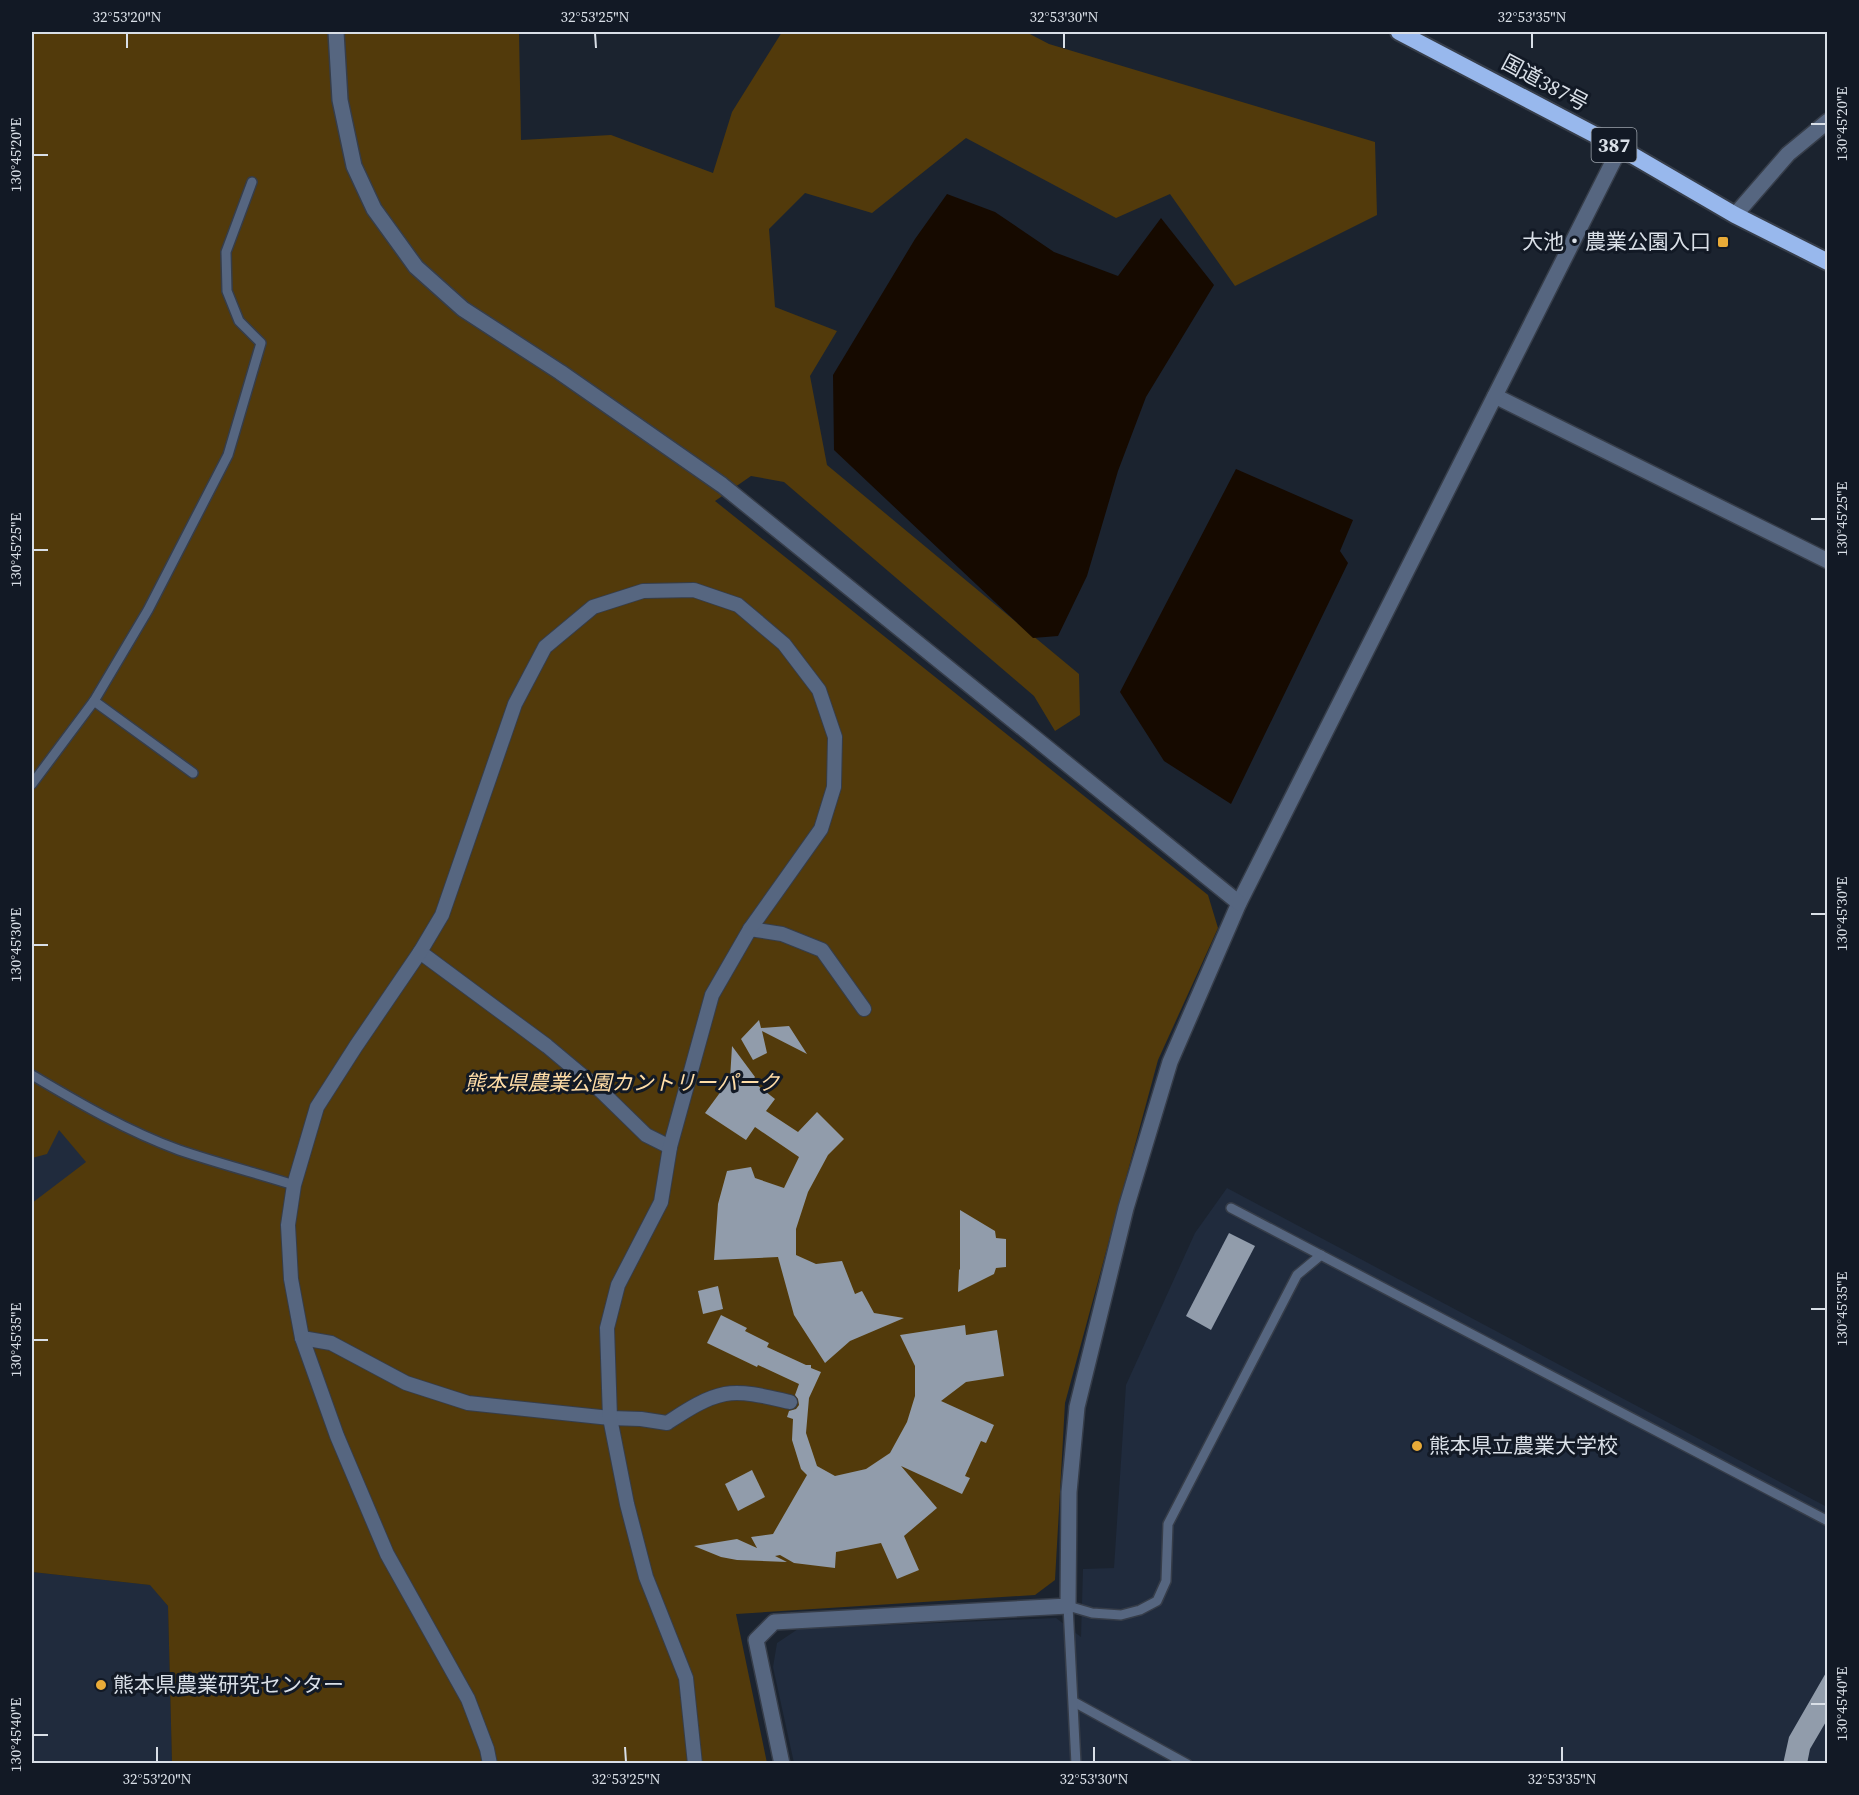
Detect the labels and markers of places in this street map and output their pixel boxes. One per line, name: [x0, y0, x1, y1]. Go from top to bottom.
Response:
place label: 大池・農業公園入口: [1522, 227, 1711, 256]
marker: 大池・農業公園入口: [1716, 235, 1730, 249]
place label: 熊本県立農業大学校: [1429, 1431, 1618, 1460]
marker: 熊本県立農業大学校: [1410, 1439, 1424, 1453]
place label: 熊本県農業研究センター: [113, 1670, 344, 1699]
marker: 熊本県農業研究センター: [94, 1678, 108, 1692]

